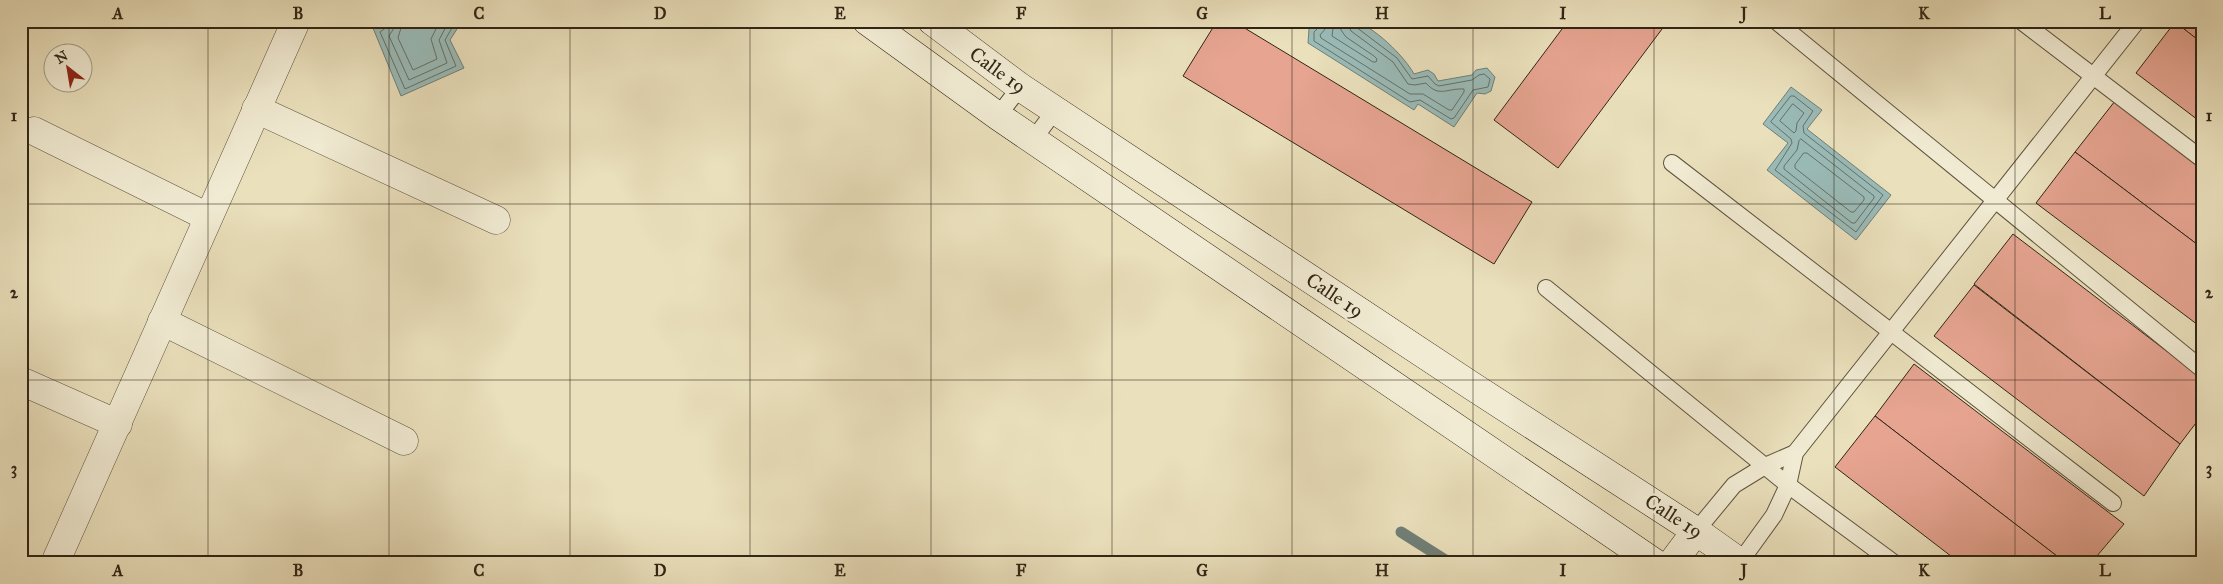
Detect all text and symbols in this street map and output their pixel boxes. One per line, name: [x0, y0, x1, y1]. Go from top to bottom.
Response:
text: A: [112, 4, 124, 23]
text: B: [293, 4, 303, 23]
text: C: [474, 4, 485, 23]
text: D: [654, 4, 667, 23]
text: E: [834, 4, 846, 23]
text: F: [1016, 4, 1027, 23]
text: G: [1196, 4, 1208, 23]
text: H: [1375, 4, 1389, 23]
text: I: [1560, 4, 1567, 23]
text: J: [1739, 4, 1748, 24]
text: K: [1918, 4, 1930, 23]
text: L: [2099, 4, 2111, 23]
street label: Calle 19: [965, 41, 1031, 99]
north arrow: [42, 42, 92, 92]
text: N: [52, 47, 71, 68]
text: 1: [11, 106, 18, 125]
text: 1: [2206, 106, 2213, 125]
street label: Calle 19: [1302, 267, 1368, 323]
text: 2: [10, 283, 19, 302]
text: 2: [2205, 283, 2214, 302]
text: 3: [11, 459, 17, 479]
text: 3: [2206, 459, 2212, 479]
street label: Calle 19: [1641, 489, 1707, 543]
text: A: [112, 561, 124, 580]
text: B: [293, 561, 303, 580]
text: C: [474, 561, 485, 580]
text: D: [654, 561, 667, 580]
text: E: [834, 561, 846, 580]
text: F: [1016, 561, 1027, 580]
text: G: [1196, 561, 1208, 580]
text: H: [1375, 561, 1389, 580]
text: I: [1560, 561, 1567, 580]
text: J: [1739, 561, 1748, 581]
text: K: [1918, 561, 1930, 580]
text: L: [2099, 561, 2111, 580]

